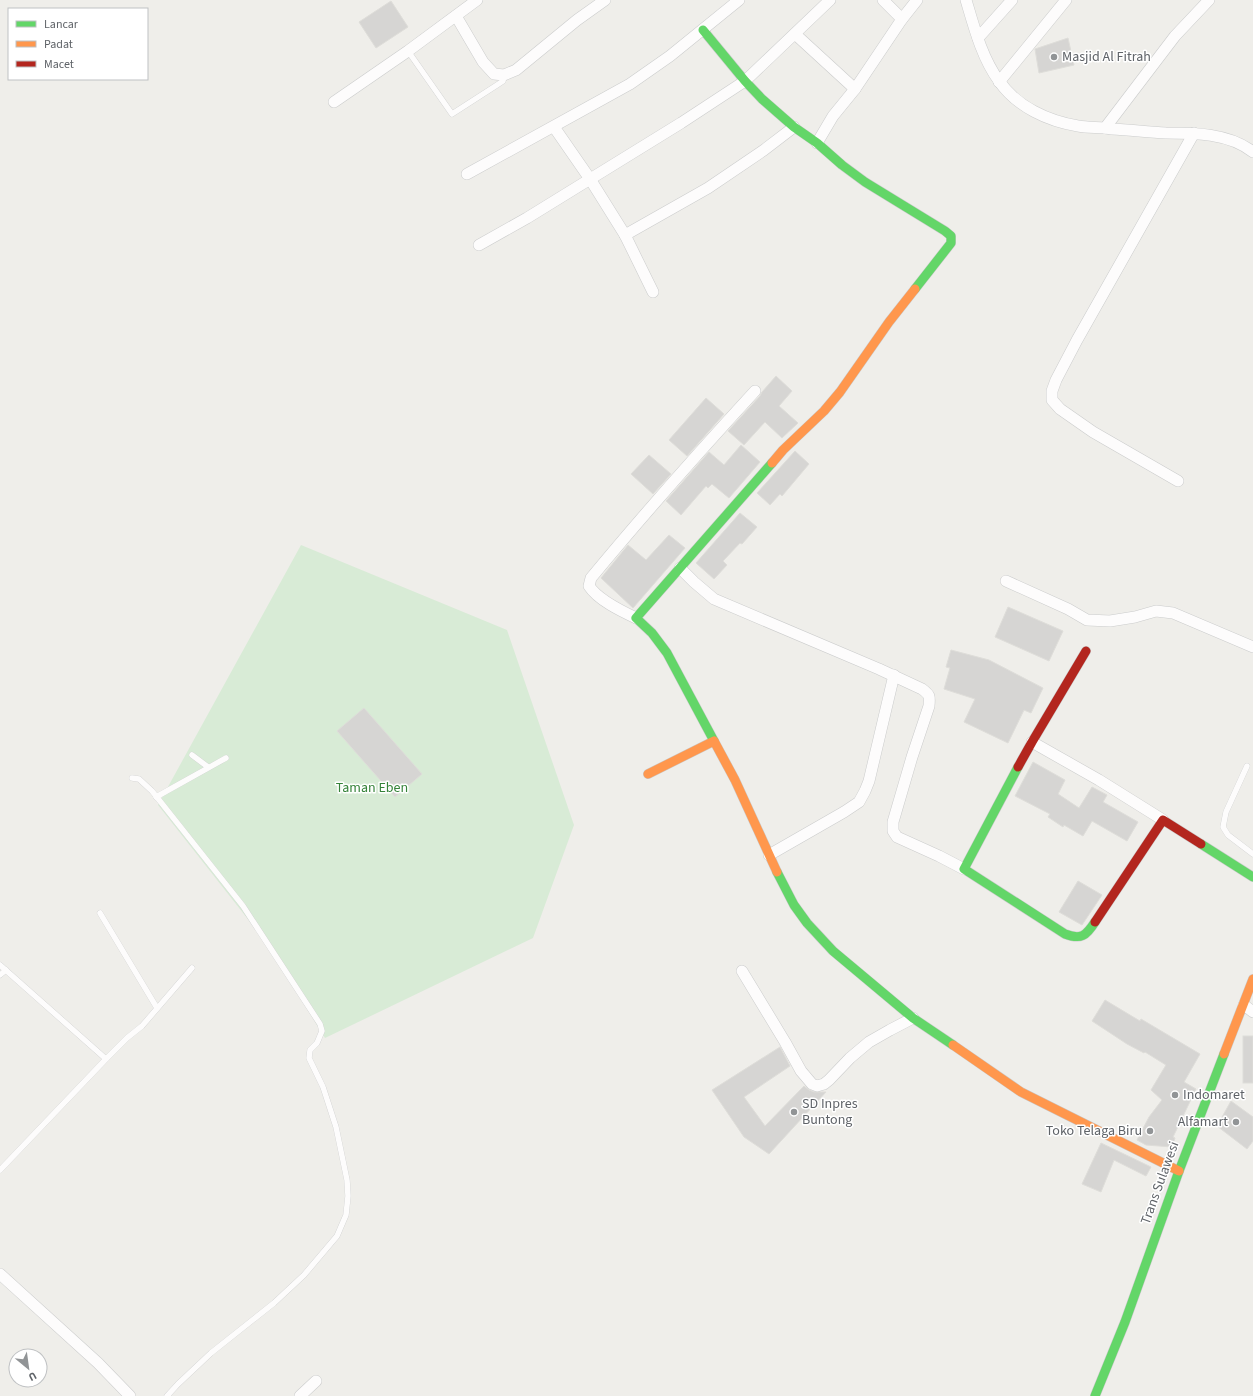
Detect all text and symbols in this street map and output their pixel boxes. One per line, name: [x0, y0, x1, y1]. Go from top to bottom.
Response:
legend: [8, 8, 148, 80]
text: Lancar: [44, 16, 79, 33]
text: Padat: [44, 36, 73, 53]
place label: Masjid Al Fitrah: [1062, 47, 1151, 67]
marker: Masjid Al Fitrah: [1049, 52, 1059, 62]
text: Macet: [44, 56, 74, 73]
park label: Taman Eben: [336, 778, 408, 798]
place label: Indomaret: [1183, 1085, 1245, 1105]
marker: Indomaret: [1170, 1090, 1180, 1100]
place label: SD Inpres Buntong: [802, 1094, 858, 1130]
marker: SD Inpres Buntong: [789, 1107, 799, 1117]
place label: Alfamart: [1178, 1112, 1228, 1132]
marker: Alfamart: [1231, 1117, 1241, 1127]
place label: Toko Telaga Biru: [1046, 1121, 1142, 1141]
marker: Toko Telaga Biru: [1145, 1126, 1155, 1136]
street label: Trans Sulawesi: [1136, 1139, 1184, 1227]
north arrow: [8, 1348, 48, 1388]
text: U: [26, 1368, 39, 1385]

